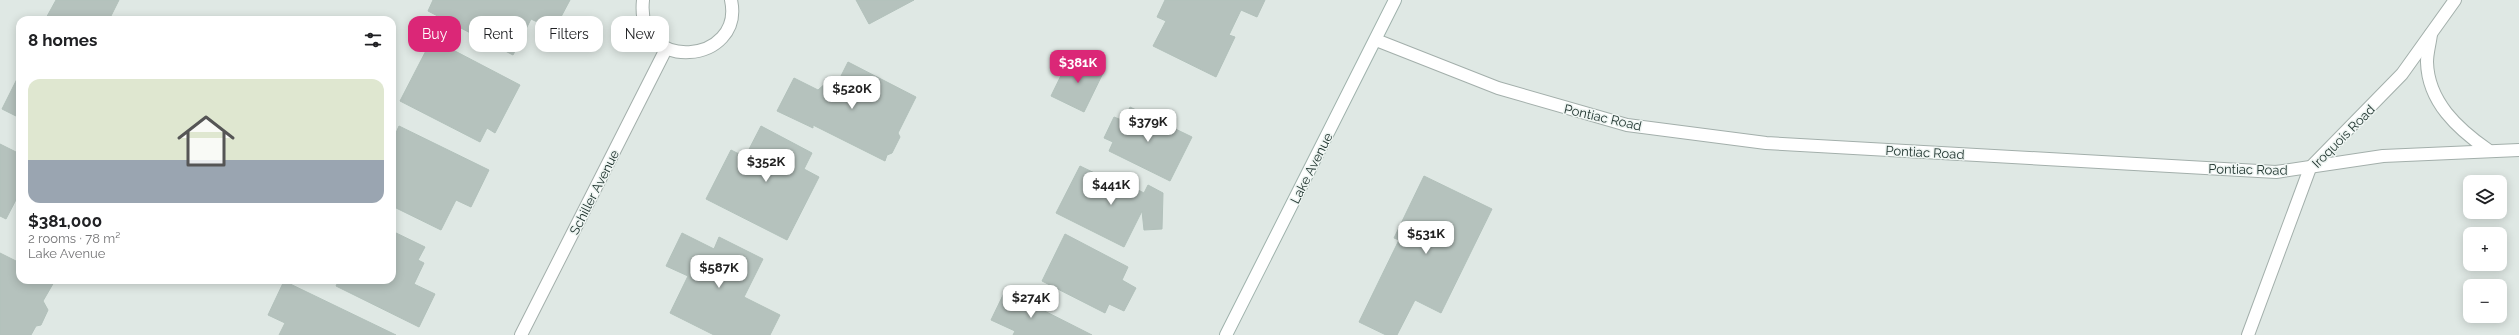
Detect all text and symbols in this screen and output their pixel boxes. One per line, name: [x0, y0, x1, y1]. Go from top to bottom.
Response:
chip: Buy: [408, 16, 461, 52]
chip: Rent: [469, 16, 527, 52]
chip: Filters: [535, 16, 603, 52]
chip: New: [611, 16, 669, 52]
icon: filters: [362, 29, 384, 51]
text: 8 homes: [28, 30, 97, 50]
pin: $381K: [1050, 50, 1106, 84]
text: $381K: [1059, 55, 1097, 70]
pin: $520K: [824, 76, 880, 110]
text: $520K: [832, 81, 872, 96]
street label: Pontiac Road: [1563, 101, 1643, 134]
street label: Iroquois Road: [2309, 102, 2378, 171]
icon: home: [170, 105, 242, 177]
pin: $379K: [1120, 109, 1176, 143]
text: $379K: [1128, 114, 1168, 129]
street label: Lake Avenue: [1287, 130, 1336, 206]
street label: Pontiac Road: [1885, 143, 1965, 162]
street label: Schiller Avenue: [567, 147, 622, 237]
pin: $352K: [738, 149, 794, 183]
text: $352K: [747, 154, 785, 169]
street label: Pontiac Road: [2208, 161, 2288, 178]
pin: $441K: [1083, 172, 1139, 206]
map controls: [2463, 175, 2507, 323]
button: layers: [2463, 175, 2507, 219]
text: $441K: [1092, 177, 1130, 192]
text: $381,000: [28, 211, 102, 231]
pin: $531K: [1398, 221, 1454, 255]
text: $531K: [1407, 226, 1445, 241]
button: +: [2463, 227, 2507, 271]
text: 2 rooms · 78 m²: [28, 231, 120, 246]
text: Lake Avenue: [28, 246, 105, 261]
pin: $587K: [691, 255, 747, 289]
text: $587K: [699, 260, 739, 275]
button: −: [2463, 279, 2507, 323]
pin: $274K: [1003, 285, 1059, 319]
text: $274K: [1012, 290, 1050, 305]

